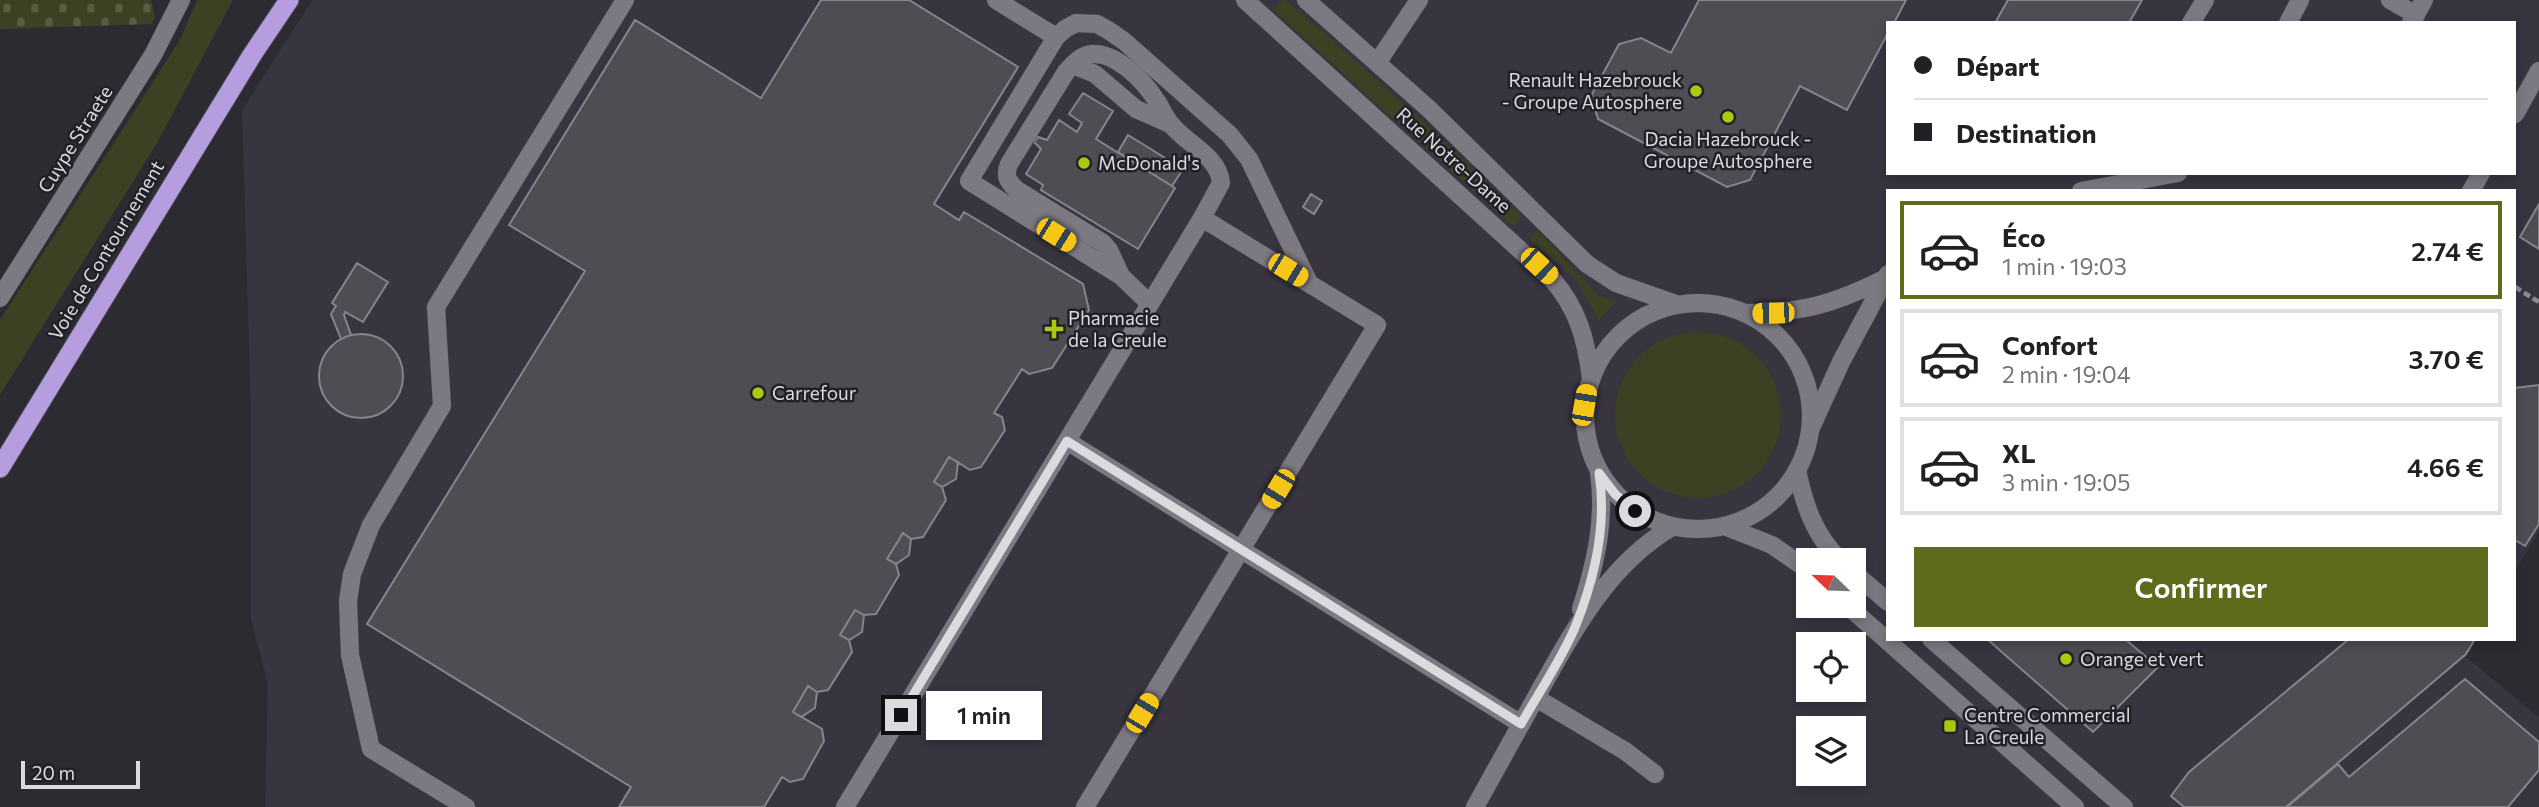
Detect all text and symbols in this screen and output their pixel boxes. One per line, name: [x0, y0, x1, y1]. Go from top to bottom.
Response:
text: Départ: [1956, 50, 2040, 81]
place label: Renault Hazebrouck - Groupe Autosphere: [1502, 68, 1682, 113]
street label: Cuype Straete: [32, 81, 117, 197]
marker: Renault Hazebrouck - Groupe Autosphere: [1688, 83, 1704, 99]
street label: Rue Notre-Dame: [1392, 102, 1516, 217]
marker: Dacia Hazebrouck - Groupe Autosphere: [1720, 109, 1736, 125]
text: Destination: [1956, 117, 2097, 148]
place label: Dacia Hazebrouck - Groupe Autosphere: [1644, 127, 1812, 172]
place label: McDonald's: [1098, 151, 1200, 174]
marker: McDonald's: [1076, 155, 1092, 171]
street label: Voie de Contournement: [43, 156, 168, 343]
car: [1033, 215, 1080, 255]
icon: car: [1918, 219, 1981, 282]
text: Éco: [2002, 221, 2046, 252]
text: 2.74 €: [2411, 235, 2484, 266]
car: [1517, 244, 1562, 288]
car: [1265, 250, 1312, 290]
text: 1 min · 19:03: [2002, 252, 2127, 280]
car: [1752, 302, 1795, 324]
place label: Pharmacie de la Creule: [1068, 306, 1167, 351]
marker: Pharmacie de la Creule: [1046, 321, 1062, 337]
icon: car: [1918, 327, 1981, 390]
text: Confort: [2002, 329, 2098, 360]
text: 3.70 €: [2409, 343, 2484, 374]
text: 2 min · 19:04: [2002, 360, 2131, 388]
place label: Carrefour: [772, 381, 857, 404]
car: [1571, 382, 1598, 428]
marker: Carrefour: [750, 385, 766, 401]
icon: car: [1918, 435, 1981, 498]
text: XL: [2002, 437, 2036, 468]
text: 4.66 €: [2407, 451, 2484, 482]
car: [1259, 466, 1298, 512]
text: 3 min · 19:05: [2002, 468, 2130, 496]
route start: [1619, 495, 1651, 527]
button: Confirmer: [1914, 547, 2488, 627]
north arrow: [1796, 548, 1866, 618]
map controls: [1796, 548, 1866, 786]
button: locate: [1796, 632, 1866, 702]
place label: Orange et vert: [2080, 647, 2204, 670]
marker: Orange et vert: [2058, 651, 2074, 667]
callout: 1 min: [926, 690, 1041, 740]
car: [1123, 690, 1162, 736]
route end: [885, 699, 917, 731]
text: 1 min: [957, 701, 1011, 729]
place label: Centre Commercial La Creule: [1964, 703, 2131, 748]
button: layers: [1796, 716, 1866, 786]
marker: Centre Commercial La Creule: [1942, 718, 1958, 734]
scale bar: [21, 758, 140, 790]
text: 20 m: [32, 761, 75, 784]

